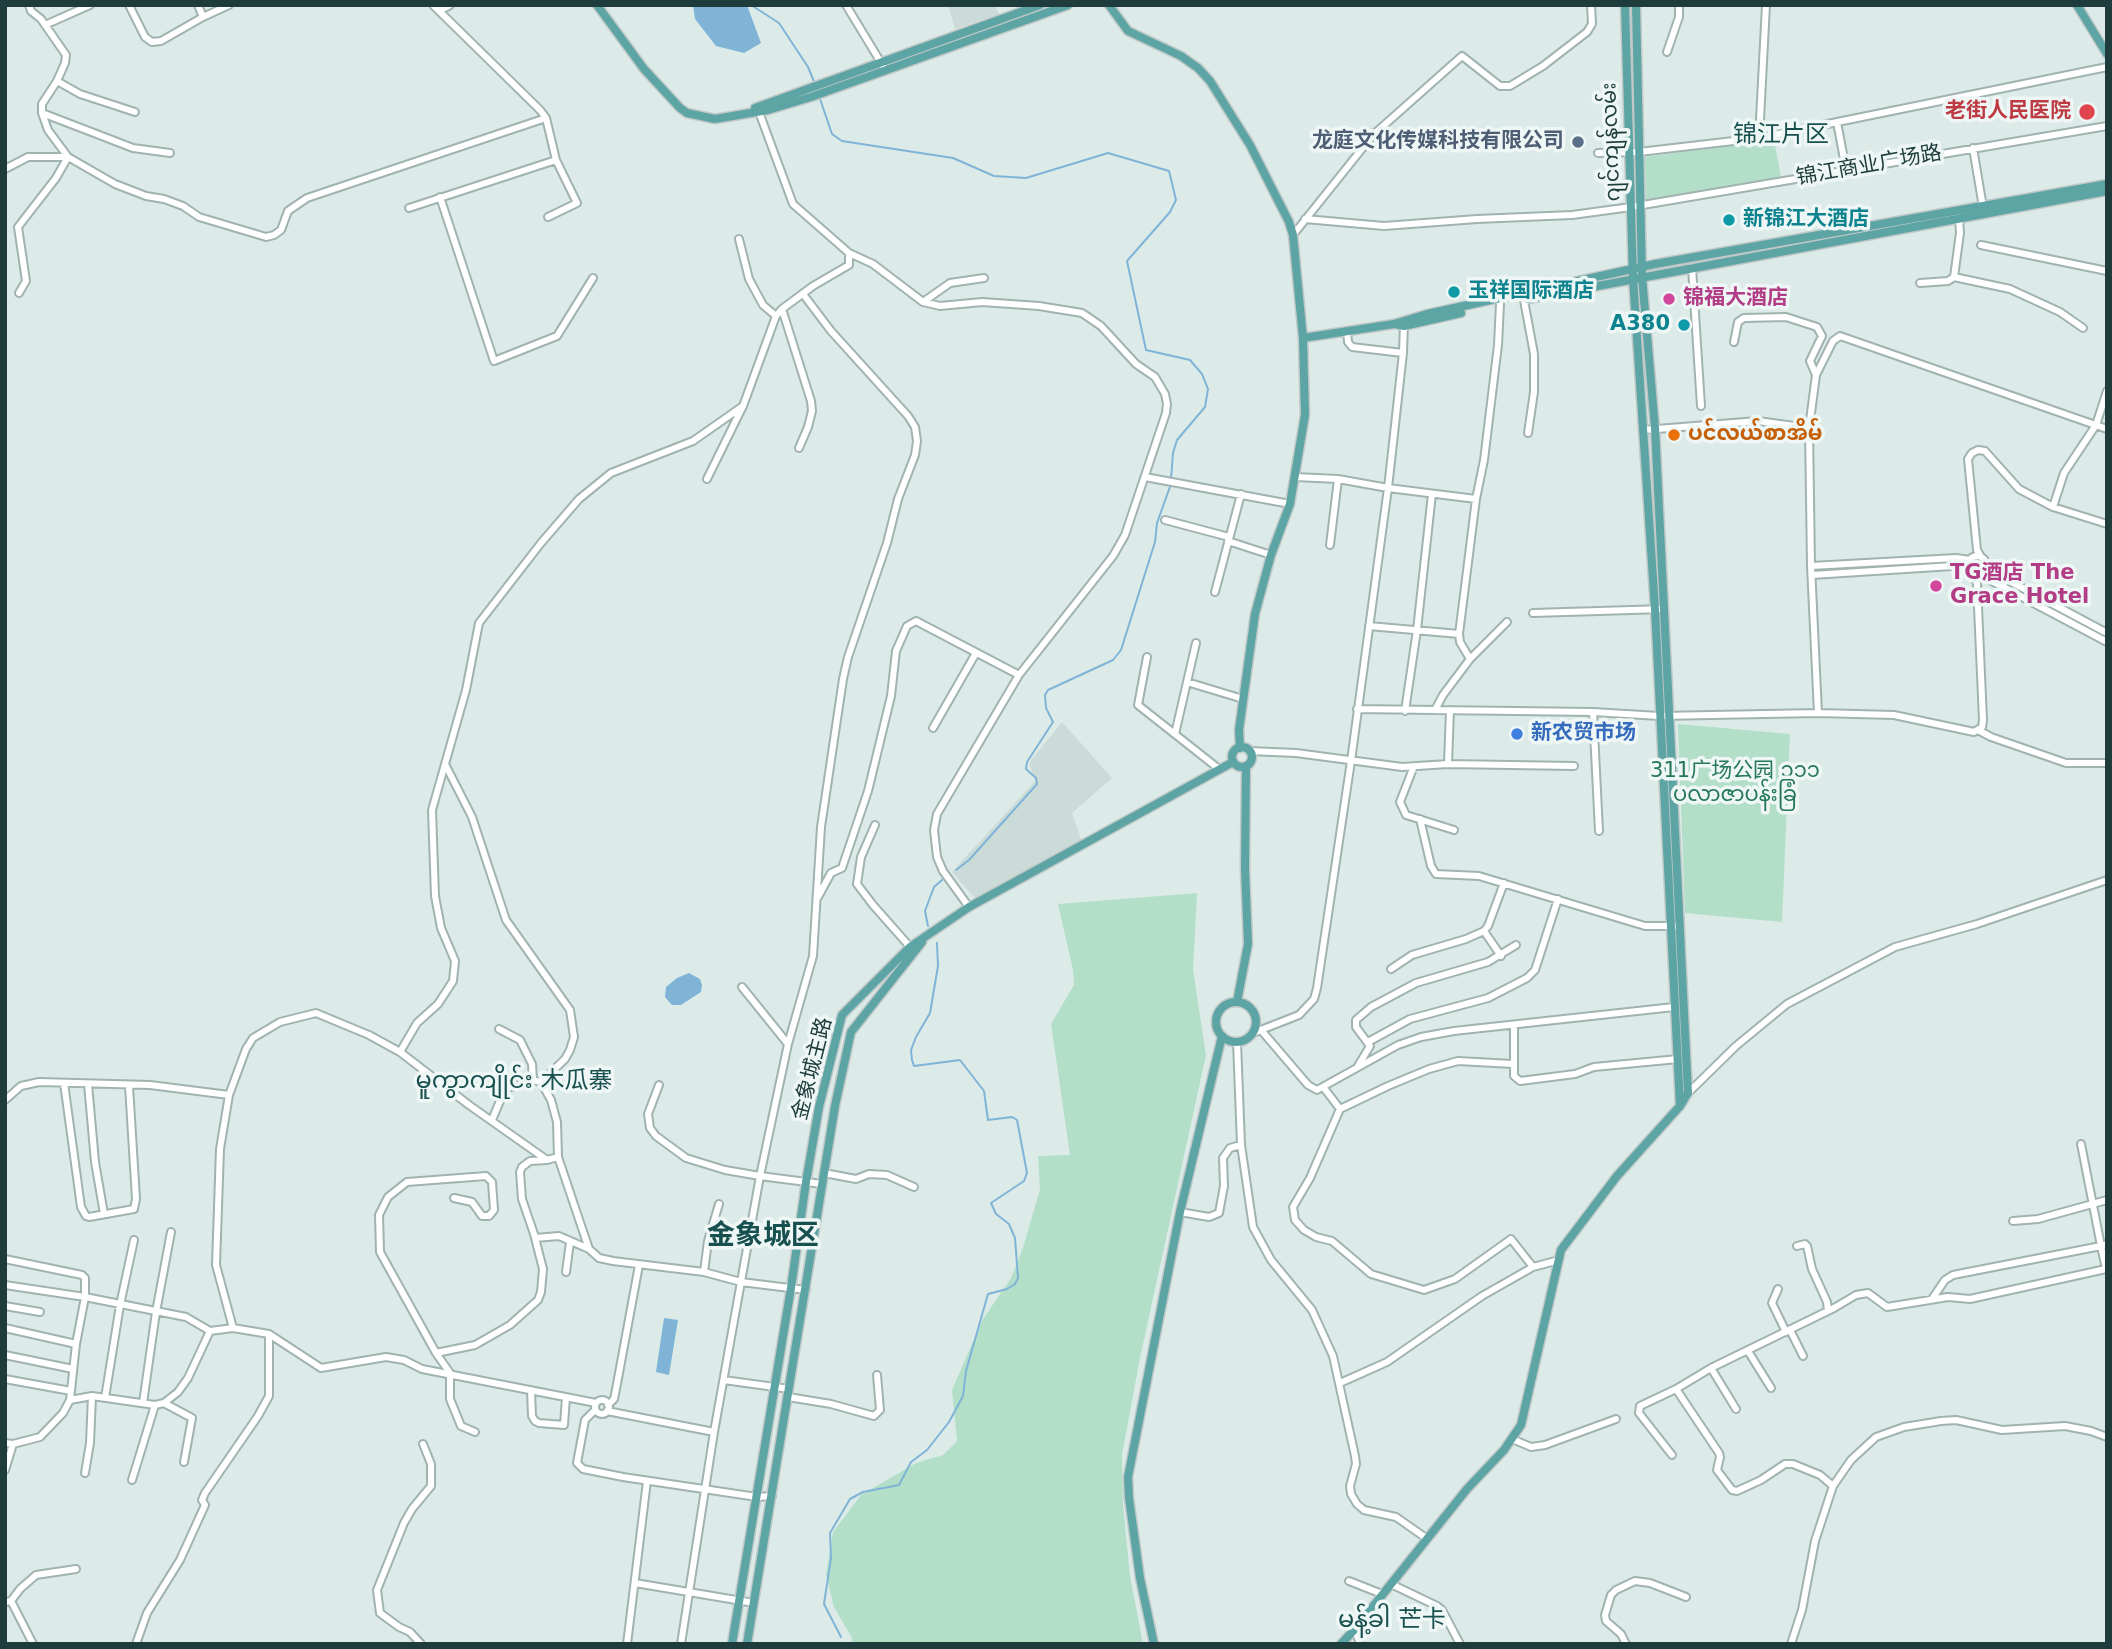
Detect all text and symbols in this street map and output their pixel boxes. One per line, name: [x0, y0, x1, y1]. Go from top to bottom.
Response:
street label: ဂျင်ကျန်လမ်း: [1597, 82, 1627, 202]
place label: 老街人民医院: [1945, 99, 2071, 125]
marker: 老街人民医院: [2077, 102, 2097, 122]
district label: 锦江片区: [1733, 122, 1829, 150]
place label: 龙庭文化传媒科技有限公司: [1312, 129, 1564, 155]
marker: 龙庭文化传媒科技有限公司: [1570, 134, 1586, 150]
street label: 锦江商业广场路: [1794, 141, 1944, 191]
place label: 新锦江大酒店: [1743, 207, 1869, 233]
marker: 新锦江大酒店: [1721, 212, 1737, 228]
place label: 玉祥国际酒店: [1468, 279, 1594, 305]
marker: 玉祥国际酒店: [1446, 284, 1462, 300]
place label: 锦福大酒店: [1683, 286, 1788, 312]
marker: 锦福大酒店: [1661, 291, 1677, 307]
place label: A380: [1610, 312, 1670, 338]
marker: A380: [1676, 317, 1692, 333]
place label: ပင်လယ်စာအိမ်: [1688, 422, 1822, 448]
marker: ပင်လယ်စာအိမ်: [1666, 427, 1682, 443]
place label: TG酒店 The Grace Hotel: [1950, 561, 2089, 611]
marker: TG酒店 The Grace Hotel: [1928, 578, 1944, 594]
place label: 新农贸市场: [1531, 721, 1636, 747]
marker: 新农贸市场: [1509, 726, 1525, 742]
park label: 311广场公园 ၃၁၁ ပလာဇာပန်းခြံ: [1650, 759, 1820, 809]
street label: 金象城主路: [788, 1015, 838, 1123]
district label: မူကွာကျိုင်း 木瓜寨: [415, 1068, 613, 1096]
district label: 金象城区: [707, 1220, 819, 1254]
district label: မန့်ခါ 芒卡: [1338, 1607, 1446, 1635]

